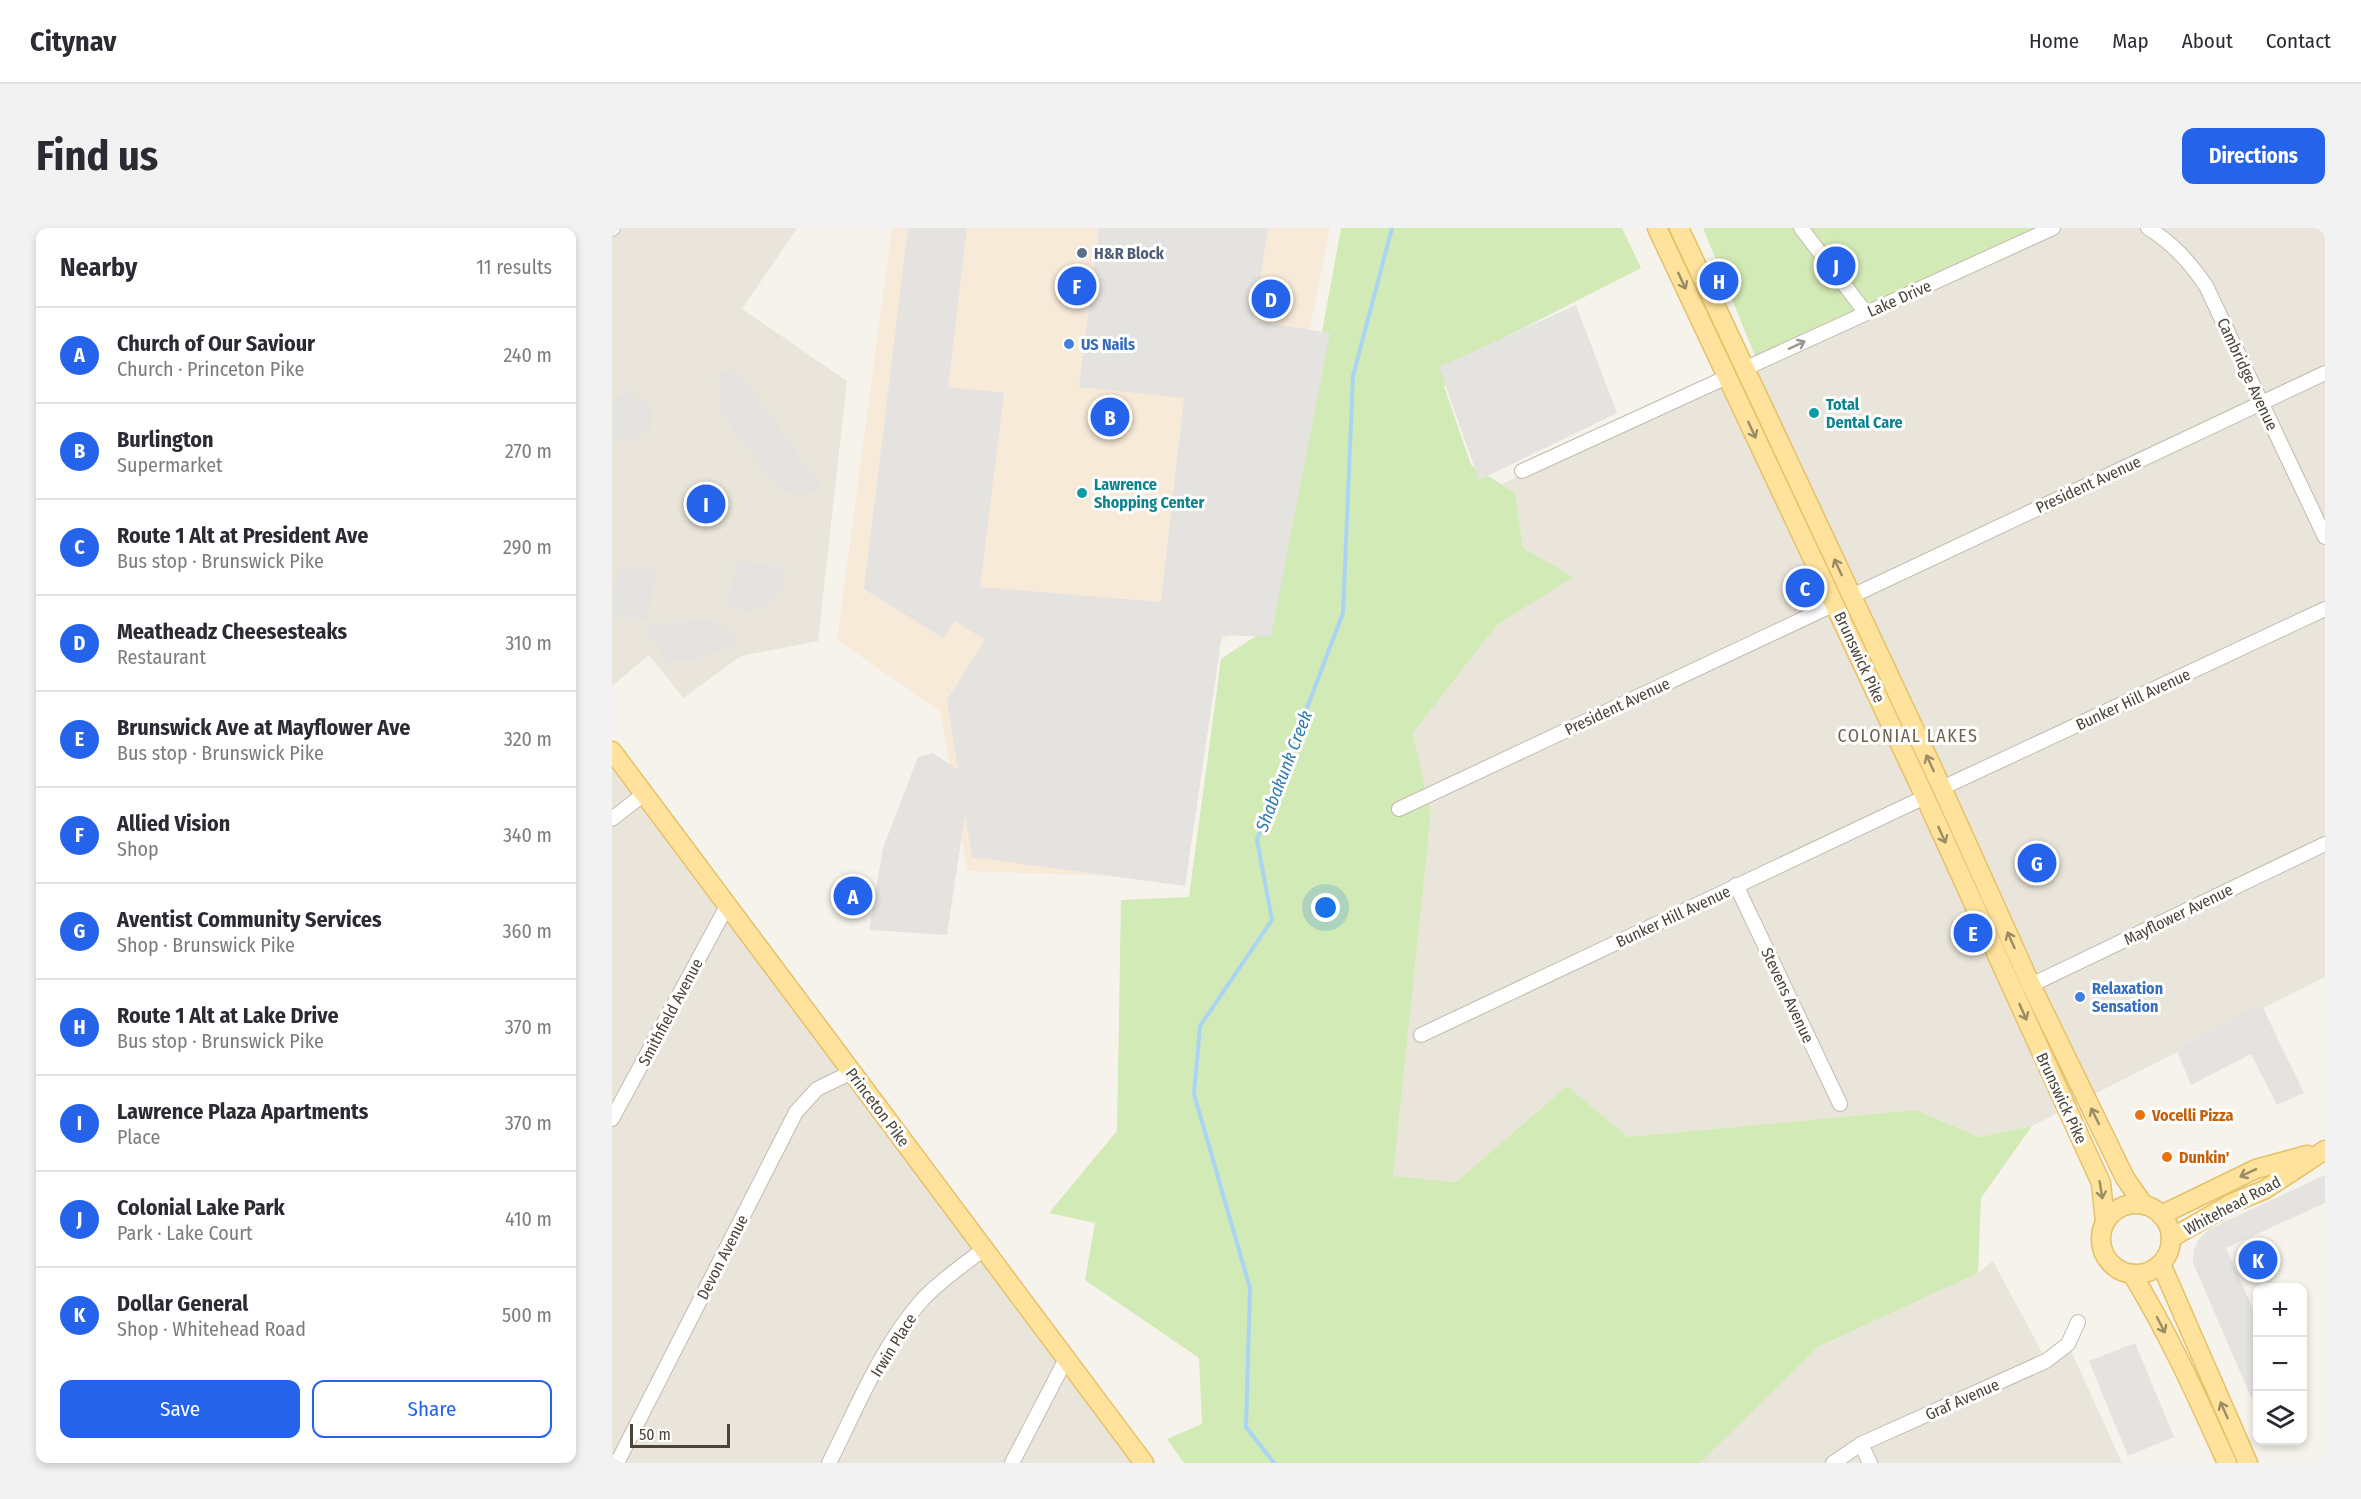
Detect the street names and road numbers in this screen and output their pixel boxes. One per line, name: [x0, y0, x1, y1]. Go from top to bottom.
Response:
street label: Lake Drive: [1864, 276, 1934, 321]
street label: Cambridge Avenue: [2213, 315, 2282, 434]
street label: President Avenue: [2033, 452, 2144, 517]
street label: Brunswick Pike: [1830, 609, 1889, 706]
street label: Bunker Hill Avenue: [2073, 665, 2194, 734]
street label: President Avenue: [1562, 674, 1673, 739]
street label: Mayflower Avenue: [2121, 880, 2236, 949]
street label: Bunker Hill Avenue: [1613, 882, 1734, 951]
street label: Stevens Avenue: [1757, 945, 1818, 1046]
street label: Smithfield Avenue: [634, 955, 707, 1069]
street label: Brunswick Pike: [2032, 1050, 2091, 1147]
street label: Princeton Pike: [842, 1064, 913, 1151]
street label: Whitehead Road: [2181, 1172, 2284, 1239]
street label: Devon Avenue: [693, 1211, 752, 1303]
street label: Irwin Place: [867, 1310, 920, 1380]
street label: Graf Avenue: [1922, 1375, 2002, 1424]

